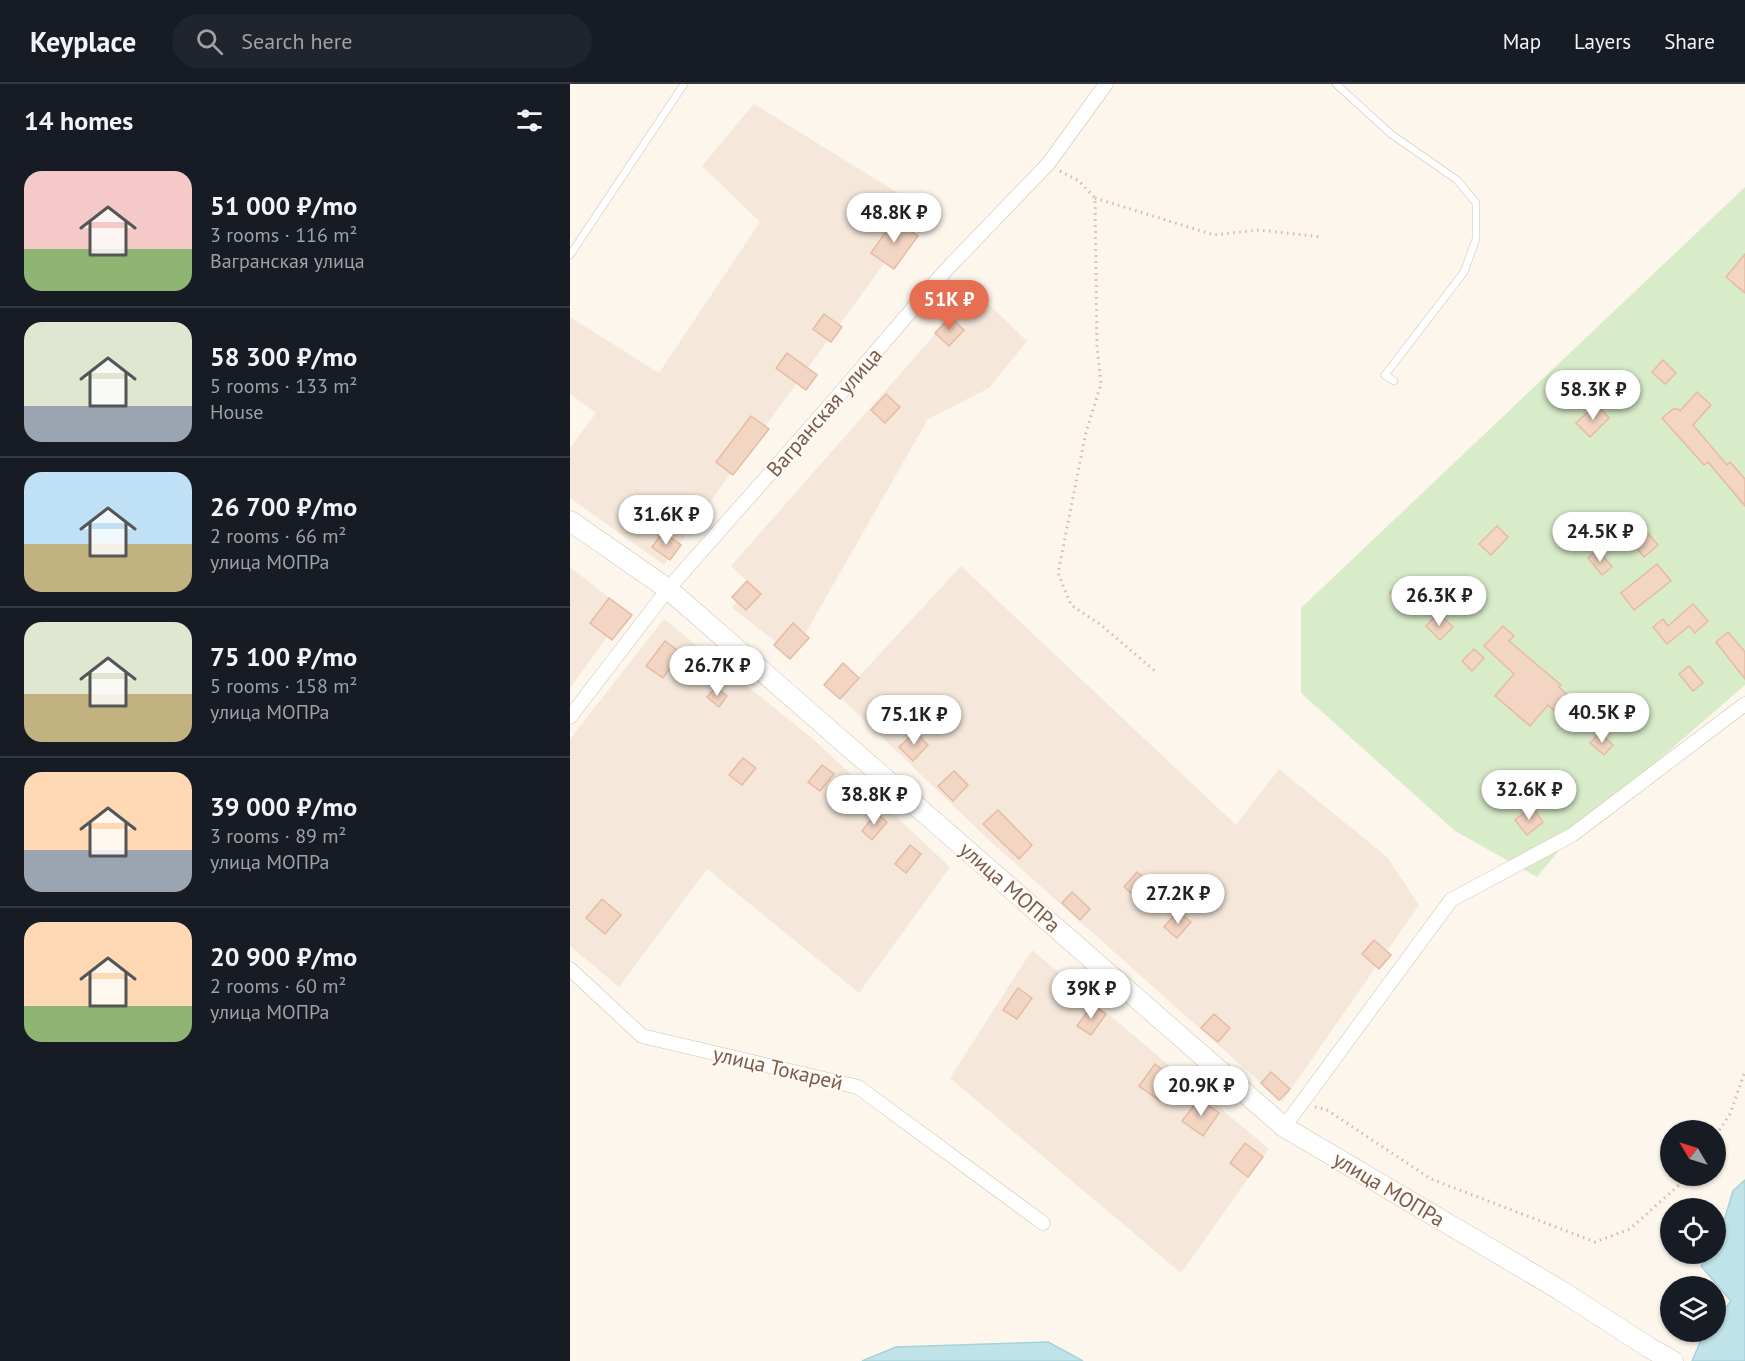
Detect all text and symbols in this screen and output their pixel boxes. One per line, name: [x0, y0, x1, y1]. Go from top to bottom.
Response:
search box: [172, 14, 592, 68]
text: Keyplace: [30, 23, 136, 60]
icon: search: [193, 25, 226, 58]
text: Search here: [241, 27, 352, 55]
text: Map: [1503, 28, 1541, 55]
text: Layers: [1574, 28, 1631, 55]
text: Share: [1664, 28, 1715, 55]
text: 14 homes: [24, 104, 133, 137]
icon: filters: [513, 104, 546, 137]
text: 51 000 ₽/mo: [210, 189, 357, 222]
pin: 48.8K ₽: [839, 193, 949, 244]
icon: home: [72, 195, 144, 267]
text: 48.8K ₽: [860, 199, 928, 225]
text: 3 rooms · 116 m²: [210, 222, 357, 248]
text: Вагранская улица: [210, 248, 365, 274]
pin: 51K ₽: [907, 280, 991, 331]
text: 51K ₽: [924, 286, 974, 312]
text: 58 300 ₽/mo: [210, 340, 357, 373]
street label: Вагранская улица: [761, 342, 887, 482]
icon: home: [72, 346, 144, 418]
pin: 58.3K ₽: [1538, 370, 1648, 421]
text: 5 rooms · 133 m²: [210, 373, 357, 399]
text: 58.3K ₽: [1559, 376, 1627, 402]
text: House: [210, 399, 264, 425]
text: 26 700 ₽/mo: [210, 490, 357, 523]
pin: 31.6K ₽: [611, 495, 721, 546]
icon: home: [72, 496, 144, 568]
text: 31.6K ₽: [632, 501, 700, 527]
pin: 24.5K ₽: [1545, 512, 1655, 563]
text: 24.5K ₽: [1566, 518, 1634, 544]
text: 2 rooms · 66 m²: [210, 523, 346, 549]
text: улица МОПРа: [210, 549, 329, 575]
pin: 26.3K ₽: [1384, 576, 1494, 627]
text: 26.3K ₽: [1405, 582, 1473, 608]
text: 75 100 ₽/mo: [210, 640, 357, 673]
icon: home: [72, 646, 144, 718]
pin: 26.7K ₽: [662, 646, 772, 697]
text: 26.7K ₽: [683, 652, 751, 678]
text: 5 rooms · 158 m²: [210, 673, 357, 699]
pin: 40.5K ₽: [1547, 693, 1657, 744]
pin: 75.1K ₽: [859, 695, 969, 746]
text: улица МОПРа: [210, 699, 329, 725]
text: 40.5K ₽: [1568, 699, 1636, 725]
text: 75.1K ₽: [880, 701, 948, 727]
pin: 32.6K ₽: [1474, 770, 1584, 821]
pin: 38.8K ₽: [819, 775, 929, 826]
text: 32.6K ₽: [1495, 776, 1563, 802]
text: 38.8K ₽: [840, 781, 908, 807]
text: 39 000 ₽/mo: [210, 790, 357, 823]
icon: home: [72, 796, 144, 868]
text: 3 rooms · 89 m²: [210, 823, 346, 849]
street label: улица МОПРа: [954, 836, 1066, 938]
text: улица МОПРа: [210, 849, 329, 875]
pin: 27.2K ₽: [1123, 874, 1233, 925]
text: 27.2K ₽: [1146, 880, 1210, 906]
text: 20 900 ₽/mo: [210, 940, 357, 973]
icon: home: [72, 946, 144, 1018]
pin: 39K ₽: [1049, 969, 1133, 1020]
text: 2 rooms · 60 m²: [210, 973, 346, 999]
text: 39K ₽: [1066, 975, 1116, 1001]
text: улица МОПРа: [210, 999, 329, 1025]
street label: улица Токарей: [710, 1040, 846, 1096]
pin: 20.9K ₽: [1146, 1066, 1256, 1117]
text: 20.9K ₽: [1167, 1072, 1235, 1098]
north arrow: [1660, 1120, 1726, 1186]
map controls: [1660, 1120, 1726, 1342]
street label: улица МОПРа: [1328, 1145, 1450, 1233]
button: locate: [1660, 1198, 1726, 1264]
button: layers: [1660, 1276, 1726, 1342]

